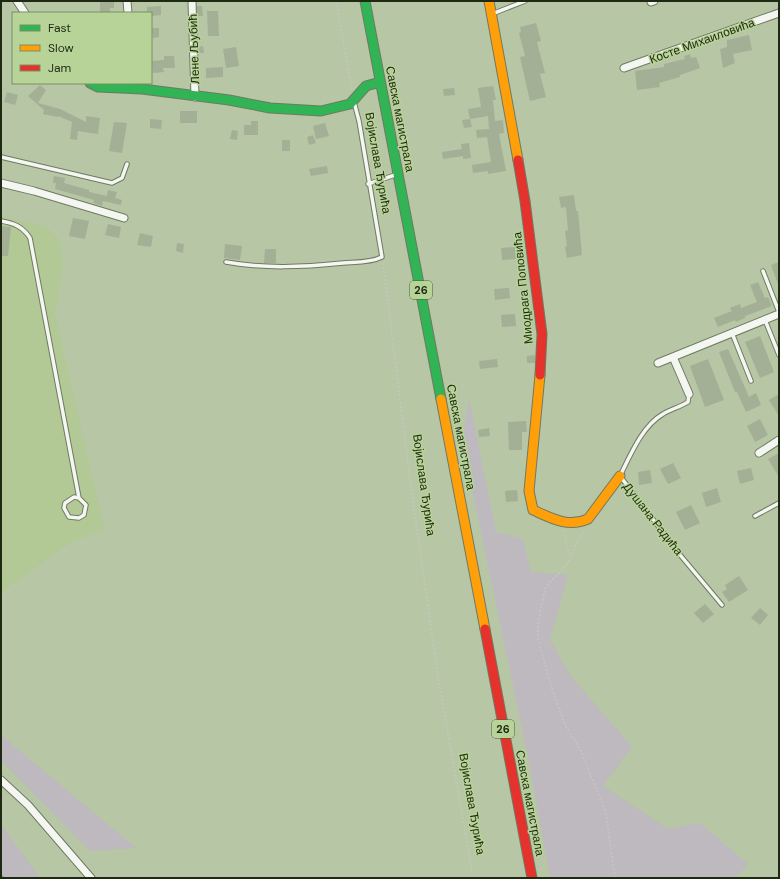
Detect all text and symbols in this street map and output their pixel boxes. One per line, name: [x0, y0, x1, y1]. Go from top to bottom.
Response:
legend: [12, 12, 152, 84]
street label: Лене Љубић: [185, 14, 203, 84]
street label: Косте Михаиловића: [647, 14, 757, 68]
text: Fast: [48, 20, 71, 36]
text: Slow: [48, 40, 74, 56]
text: Jam: [48, 60, 71, 76]
street label: Савска магистрала: [382, 65, 418, 174]
street label: Војислава Ђурића: [361, 111, 395, 215]
street label: Миодрага Поповића: [509, 231, 537, 345]
road number: 26: [410, 281, 432, 299]
street label: Савска магистрала: [443, 383, 479, 492]
street label: Војислава Ђурића: [409, 433, 439, 537]
street label: Душана Радића: [619, 479, 687, 559]
road number: 26: [492, 720, 514, 738]
street label: Савска магистрала: [512, 749, 548, 858]
street label: Војислава Ђурића: [455, 752, 489, 856]

